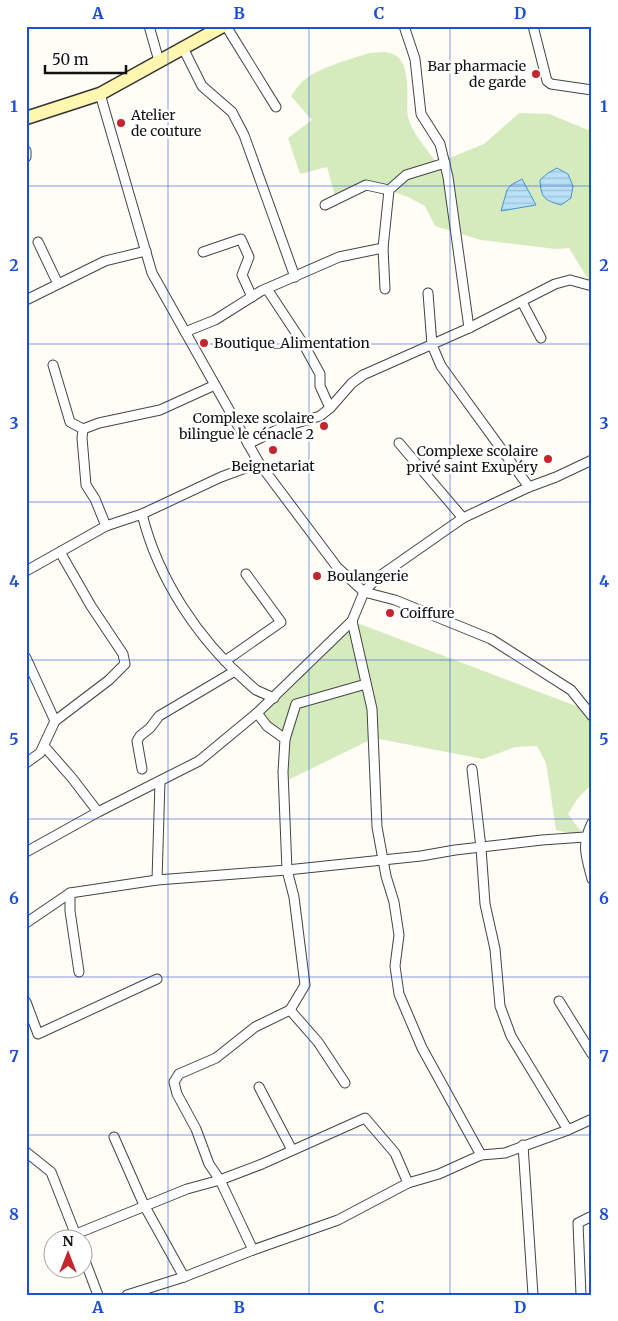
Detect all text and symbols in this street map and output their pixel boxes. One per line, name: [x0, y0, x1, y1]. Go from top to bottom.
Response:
text: A: [91, 3, 104, 23]
text: B: [233, 3, 245, 23]
text: C: [374, 3, 384, 23]
text: D: [514, 3, 526, 23]
scale bar: [45, 42, 126, 74]
text: 50 m: [52, 50, 89, 69]
place label: Bar pharmacie de garde: [427, 57, 526, 91]
marker: Bar pharmacie de garde: [530, 68, 542, 80]
text: 1: [10, 96, 18, 116]
text: 1: [600, 96, 608, 116]
place label: Atelier de couture: [130, 106, 201, 140]
marker: Atelier de couture: [115, 117, 127, 129]
text: 2: [9, 255, 19, 275]
text: 2: [599, 255, 609, 275]
place label: Boutique_Alimentation: [214, 334, 370, 352]
marker: Boutique_Alimentation: [198, 337, 210, 349]
place label: Complexe scolaire bilingue le cénacle 2: [178, 409, 314, 443]
text: 3: [9, 413, 19, 433]
text: 3: [599, 413, 609, 433]
marker: Complexe scolaire bilingue le cénacle 2: [318, 420, 330, 432]
place label: Complexe scolaire privé saint Exupéry: [406, 442, 539, 476]
marker: Beignetariat: [267, 444, 279, 456]
marker: Complexe scolaire privé saint Exupéry: [542, 453, 554, 465]
place label: Beignetariat: [231, 457, 315, 475]
place label: Boulangerie: [327, 567, 408, 585]
marker: Boulangerie: [311, 570, 323, 582]
text: 4: [9, 571, 19, 591]
text: 4: [599, 571, 609, 591]
place label: Coiffure: [400, 604, 454, 622]
marker: Coiffure: [384, 607, 396, 619]
text: 5: [9, 729, 19, 749]
text: 5: [599, 729, 609, 749]
text: 6: [9, 888, 19, 908]
text: 6: [599, 888, 609, 908]
text: 7: [9, 1046, 19, 1066]
text: 7: [599, 1046, 609, 1066]
text: 8: [9, 1204, 19, 1224]
text: 8: [599, 1204, 609, 1224]
north arrow: [42, 1228, 92, 1278]
text: N: [62, 1232, 74, 1250]
text: A: [91, 1297, 104, 1317]
text: B: [233, 1297, 245, 1317]
text: C: [374, 1297, 384, 1317]
text: D: [514, 1297, 526, 1317]

